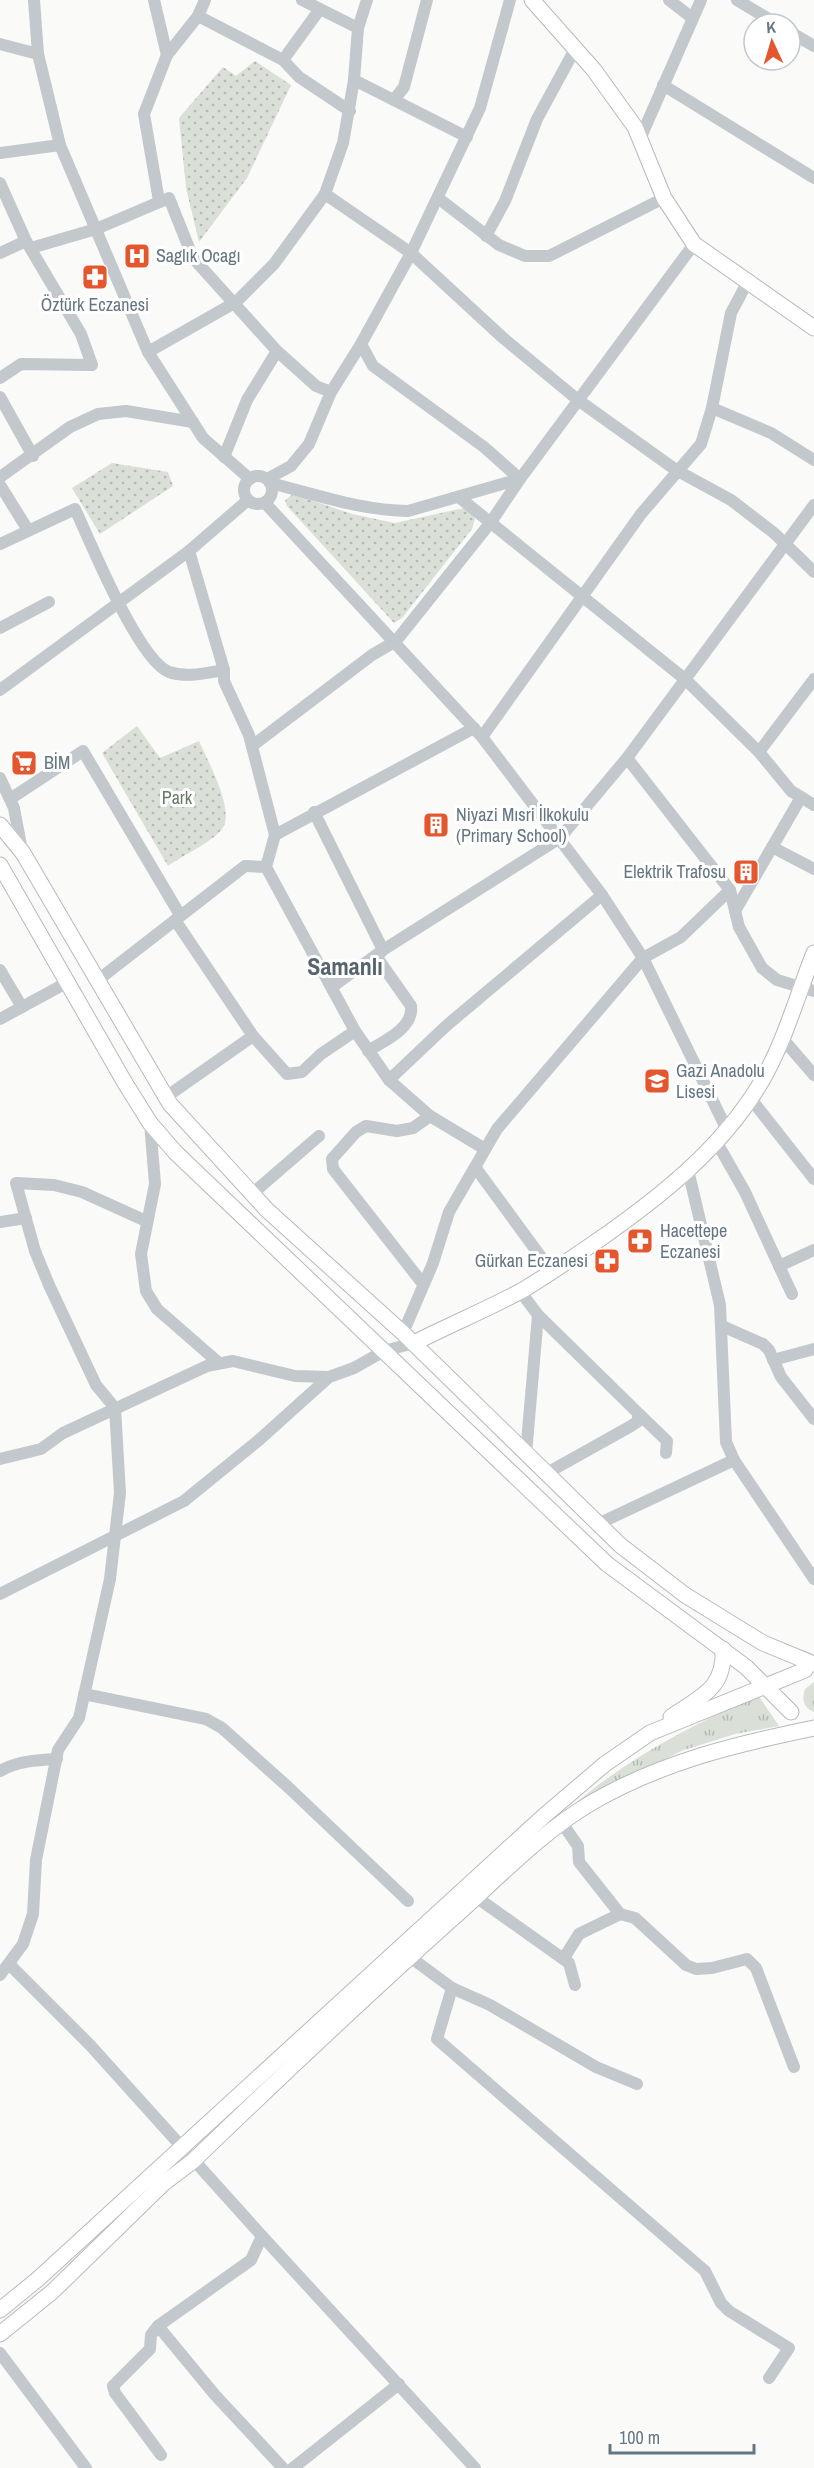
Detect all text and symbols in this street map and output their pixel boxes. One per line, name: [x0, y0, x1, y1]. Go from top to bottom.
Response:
north arrow: [742, 12, 802, 72]
text: K: [765, 16, 777, 38]
hospital icon: Saglık Ocagı: [122, 241, 152, 271]
place label: Saglık Ocagı: [156, 243, 241, 268]
pharmacy icon: Öztürk Eczanesi: [80, 262, 110, 292]
place label: Öztürk Eczanesi: [41, 292, 149, 317]
supermarket icon: BİM: [9, 748, 39, 778]
place label: BİM: [44, 750, 70, 775]
park label: Park: [162, 785, 193, 810]
place label: Niyazi Mısri İlkokulu (Primary School): [456, 802, 589, 848]
building icon: Niyazi Mısri İlkokulu (Primary School): [421, 810, 451, 840]
building icon: Elektrik Trafosu: [731, 857, 761, 887]
place label: Elektrik Trafosu: [623, 859, 726, 884]
district label: Samanlı: [307, 950, 383, 982]
place label: Gazi Anadolu Lisesi: [676, 1058, 765, 1104]
school or university icon: Gazi Anadolu Lisesi: [642, 1066, 672, 1096]
place label: Hacettepe Eczanesi: [660, 1218, 727, 1264]
pharmacy icon: Hacettepe Eczanesi: [625, 1226, 655, 1256]
pharmacy icon: Gürkan Eczanesi: [592, 1246, 622, 1276]
place label: Gürkan Eczanesi: [475, 1248, 588, 1273]
scale bar: [610, 2417, 754, 2455]
text: 100 m: [619, 2425, 660, 2450]

